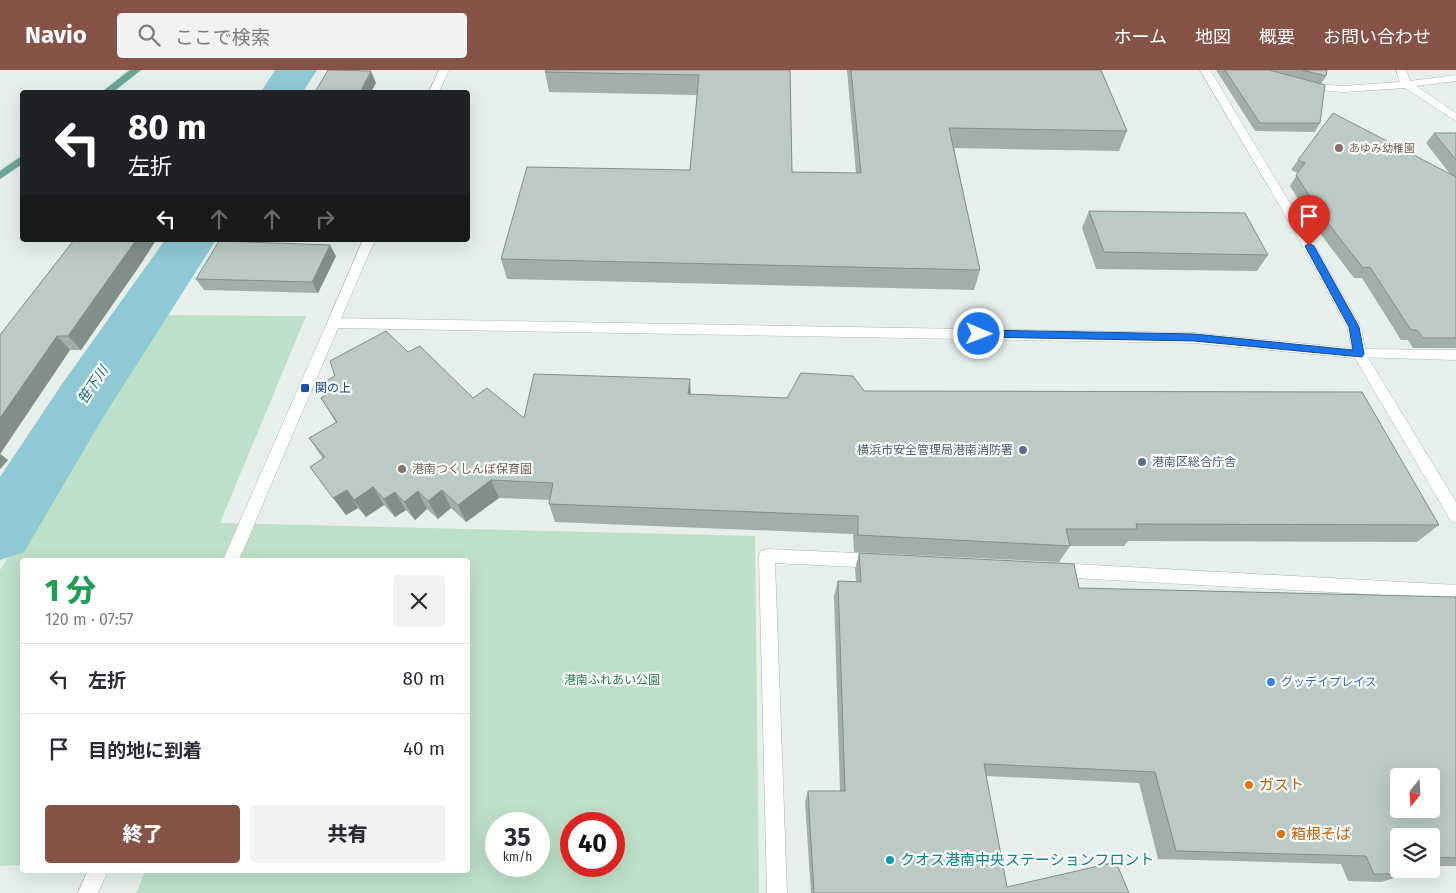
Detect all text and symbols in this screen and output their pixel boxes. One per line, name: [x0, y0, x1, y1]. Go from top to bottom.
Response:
search box: [117, 13, 467, 58]
text: Navio: [25, 21, 87, 49]
icon: search: [135, 21, 163, 49]
text: ここで検索: [175, 26, 270, 49]
text: ホーム: [1114, 26, 1167, 48]
text: 地図: [1195, 26, 1231, 48]
text: 概要: [1259, 26, 1295, 48]
text: お問い合わせ: [1323, 26, 1431, 48]
text: 80 m: [128, 106, 207, 148]
icon: left: [45, 110, 110, 175]
marker: あゆみ幼稚園: [1333, 142, 1345, 154]
place label: あゆみ幼稚園: [1349, 142, 1415, 155]
text: 左折: [128, 153, 172, 180]
pin: [1288, 195, 1330, 246]
icon: arrive: [1295, 202, 1323, 230]
icon: left: [152, 205, 180, 233]
icon: ahead: [205, 205, 233, 233]
icon: ahead: [258, 205, 286, 233]
icon: right: [311, 205, 339, 233]
position arrow: [952, 307, 1004, 359]
water label: 笹下川: [74, 361, 113, 407]
place label: 関の上: [315, 381, 351, 395]
marker: 関の上: [299, 382, 311, 394]
place label: 横浜市安全管理局港南消防署: [857, 443, 1013, 457]
marker: 横浜市安全管理局港南消防署: [1017, 444, 1029, 456]
place label: 港南区総合庁舎: [1152, 455, 1236, 469]
marker: 港南区総合庁舎: [1136, 456, 1148, 468]
place label: 港南つくしんぼ保育園: [412, 462, 532, 476]
marker: 港南つくしんぼ保育園: [396, 463, 408, 475]
text: 1 分: [45, 573, 96, 609]
button: close: [393, 575, 445, 627]
text: 120 m · 07:57: [45, 610, 133, 629]
icon: left: [45, 665, 73, 693]
text: 80 m: [403, 667, 445, 690]
text: 左折: [88, 669, 126, 692]
park label: 港南ふれあい公園: [564, 673, 660, 687]
place label: グッデイプレイス: [1281, 675, 1377, 689]
marker: グッデイプレイス: [1265, 676, 1277, 688]
icon: arrive: [45, 735, 73, 763]
text: 40 m: [403, 737, 445, 760]
text: 目的地に到着: [88, 739, 202, 762]
north arrow: [1390, 768, 1440, 818]
map controls: [1390, 768, 1440, 878]
place label: ガスト: [1259, 776, 1304, 794]
marker: ガスト: [1243, 779, 1255, 791]
button: 終了: [45, 805, 240, 863]
button: 共有: [250, 805, 445, 863]
speed limit sign: 40: [560, 812, 625, 877]
text: 35: [504, 823, 531, 853]
place label: 箱根そば: [1291, 825, 1351, 843]
marker: 箱根そば: [1275, 828, 1287, 840]
button: layers: [1390, 828, 1440, 878]
text: km/h: [503, 850, 532, 864]
place label: クオス港南中央ステーションフロント: [900, 851, 1154, 869]
marker: クオス港南中央ステーションフロント: [884, 854, 896, 866]

